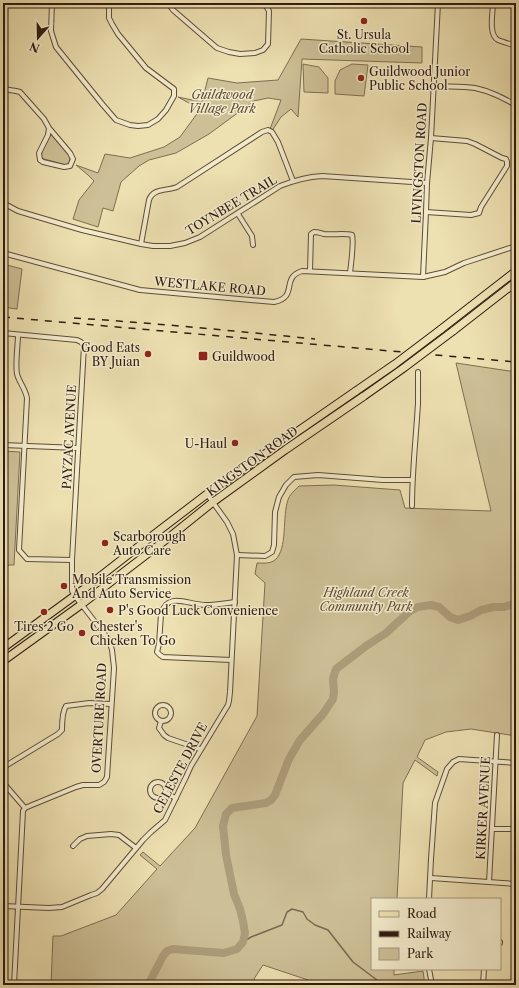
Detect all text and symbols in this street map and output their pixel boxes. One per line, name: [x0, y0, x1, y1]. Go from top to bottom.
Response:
marker: St. Ursula Catholic School: [359, 16, 369, 26]
north arrow: [18, 18, 58, 58]
place label: St. Ursula Catholic School: [319, 27, 410, 56]
text: N: [27, 39, 41, 56]
place label: Guildwood Junior Public School: [369, 64, 470, 93]
marker: Guildwood Junior Public School: [356, 73, 366, 83]
park label: Guildwood Village Park: [188, 87, 257, 116]
street label: LIVINGSTON ROAD: [408, 102, 430, 224]
street label: TOYNBEE TRAIL: [183, 172, 279, 238]
street label: WESTLAKE ROAD: [153, 274, 267, 298]
place label: Good Eats BY Juian: [81, 340, 140, 369]
marker: Good Eats BY Juian: [143, 349, 153, 359]
place label: Guildwood: [212, 349, 276, 364]
marker: Guildwood: [197, 350, 209, 362]
street label: PAYZAC AVENUE: [59, 384, 79, 490]
street label: KINGSTON ROAD: [203, 423, 301, 499]
place label: U-Haul: [185, 436, 227, 451]
marker: U-Haul: [230, 438, 240, 448]
place label: Scarborough Auto Care: [112, 529, 186, 558]
marker: Scarborough Auto Care: [100, 538, 110, 548]
place label: Mobile Transmission And Auto Service: [71, 572, 192, 601]
marker: Mobile Transmission And Auto Service: [59, 581, 69, 591]
park label: Highland Creek Community Park: [319, 585, 413, 614]
place label: P's Good Luck Convenience: [118, 603, 279, 618]
marker: P's Good Luck Convenience: [105, 605, 115, 615]
marker: Tires 2 Go: [39, 607, 49, 617]
place label: Tires 2 Go: [14, 619, 74, 634]
place label: Chester's Chicken To Go: [90, 619, 176, 648]
marker: Chester's Chicken To Go: [77, 628, 87, 638]
street label: OVERTURE ROAD: [89, 662, 109, 774]
street label: CELESTE DRIVE: [150, 720, 210, 816]
street label: KIRKER AVENUE: [473, 756, 493, 860]
legend: [371, 898, 501, 970]
text: Road: [407, 906, 437, 921]
text: Railway: [407, 926, 452, 941]
text: Park: [407, 946, 434, 961]

